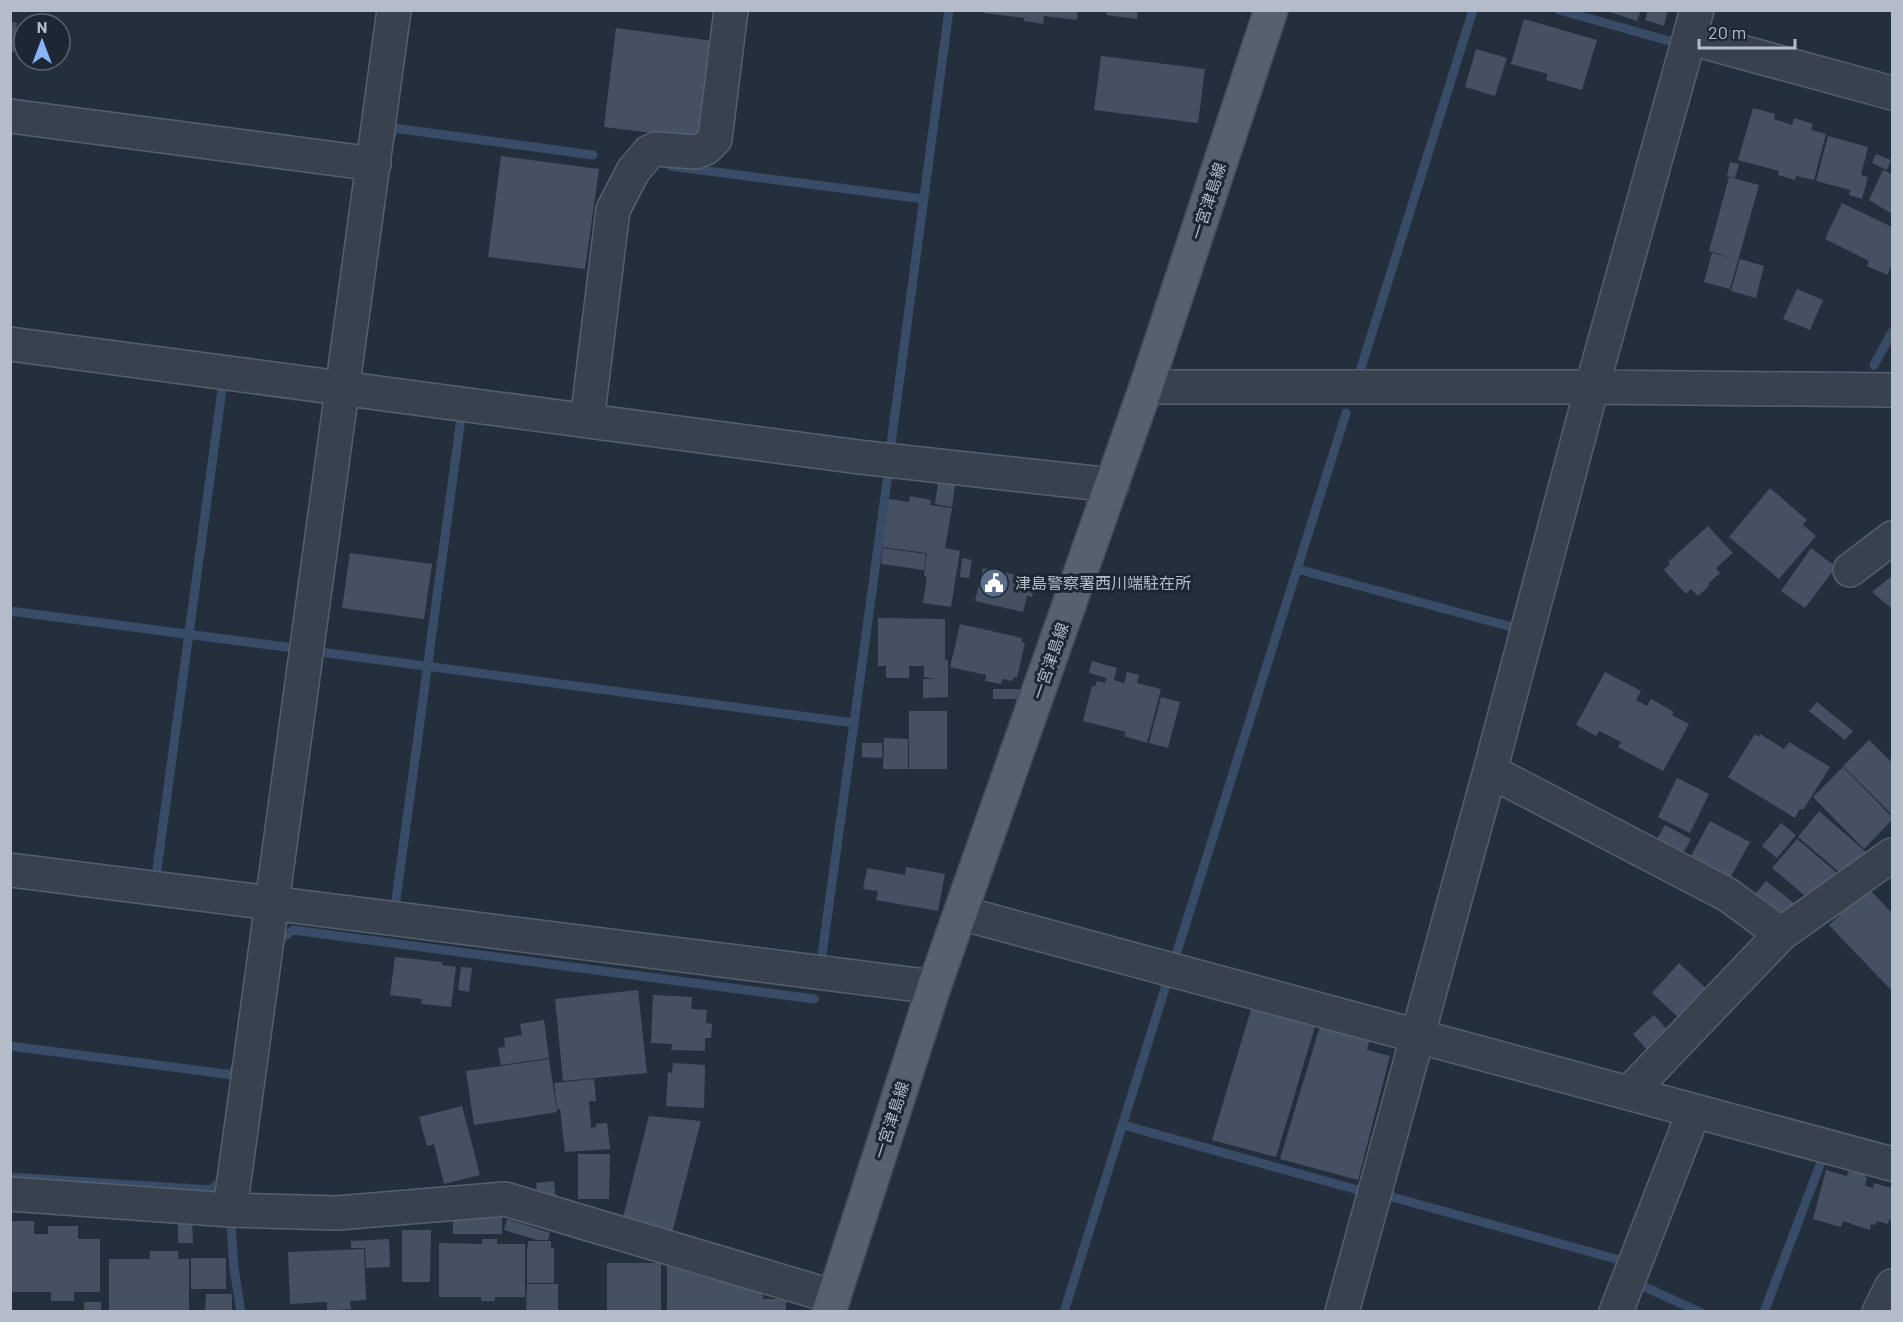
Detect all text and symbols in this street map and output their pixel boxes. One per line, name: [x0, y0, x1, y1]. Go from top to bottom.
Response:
north arrow: [12, 12, 72, 72]
scale bar: [1699, 12, 1795, 50]
text: N: [37, 17, 47, 36]
text: 20 m: [1708, 21, 1746, 43]
street label: 一宮津島線: [1186, 160, 1229, 242]
public building icon: 津島警察署西川端駐在所: [978, 567, 1010, 599]
place label: 津島警察署西川端駐在所: [1015, 573, 1191, 592]
street label: 一宮津島線: [1028, 620, 1072, 702]
street label: 一宮津島線: [869, 1079, 912, 1161]

